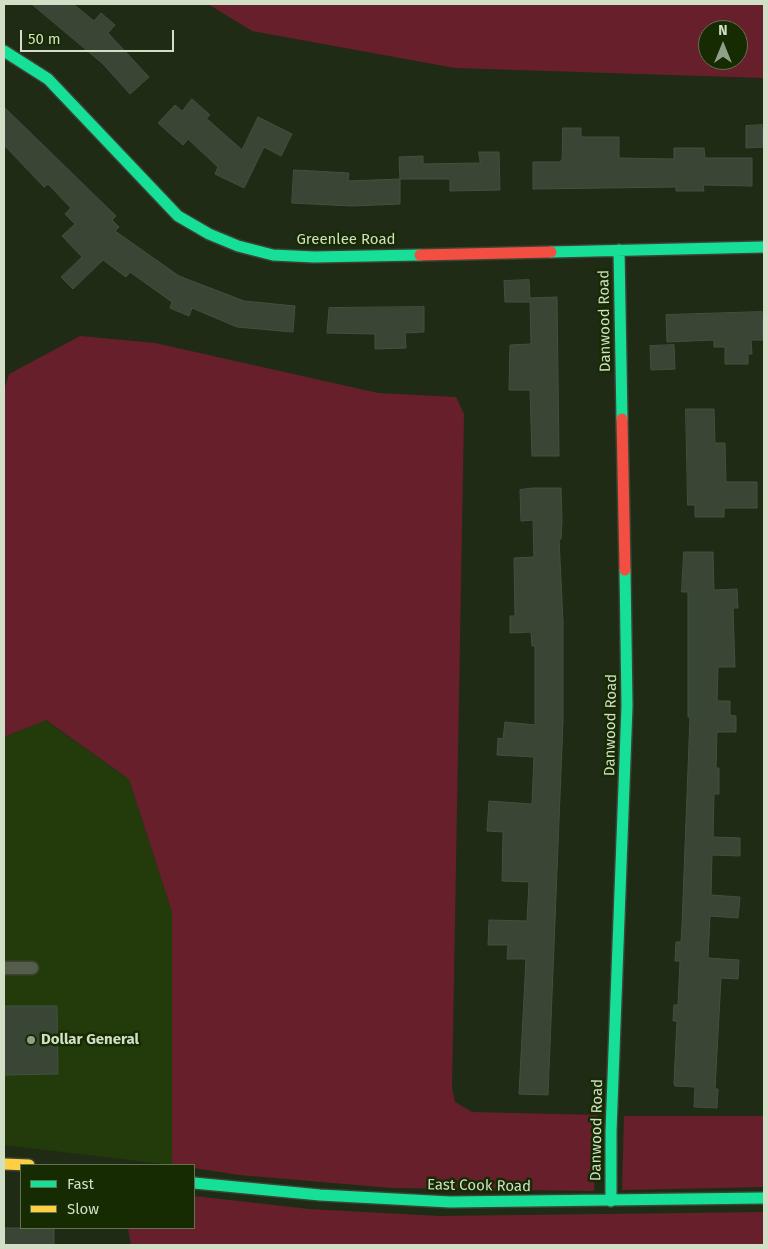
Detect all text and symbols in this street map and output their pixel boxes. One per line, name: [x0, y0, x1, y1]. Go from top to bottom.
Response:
scale bar: [22, 20, 176, 52]
north arrow: [698, 20, 748, 70]
text: N: [718, 22, 728, 39]
text: 50 m: [28, 30, 61, 48]
street label: Greenlee Road: [296, 231, 396, 249]
street label: Danwood Road: [595, 270, 615, 372]
street label: Danwood Road: [601, 674, 621, 776]
place label: Dollar General: [41, 1031, 139, 1049]
marker: Dollar General: [25, 1034, 37, 1046]
street label: Danwood Road: [587, 1079, 607, 1181]
legend: [20, 1164, 195, 1229]
text: Fast: [67, 1175, 94, 1193]
street label: East Cook Road: [427, 1176, 531, 1196]
text: Slow: [67, 1200, 99, 1218]

